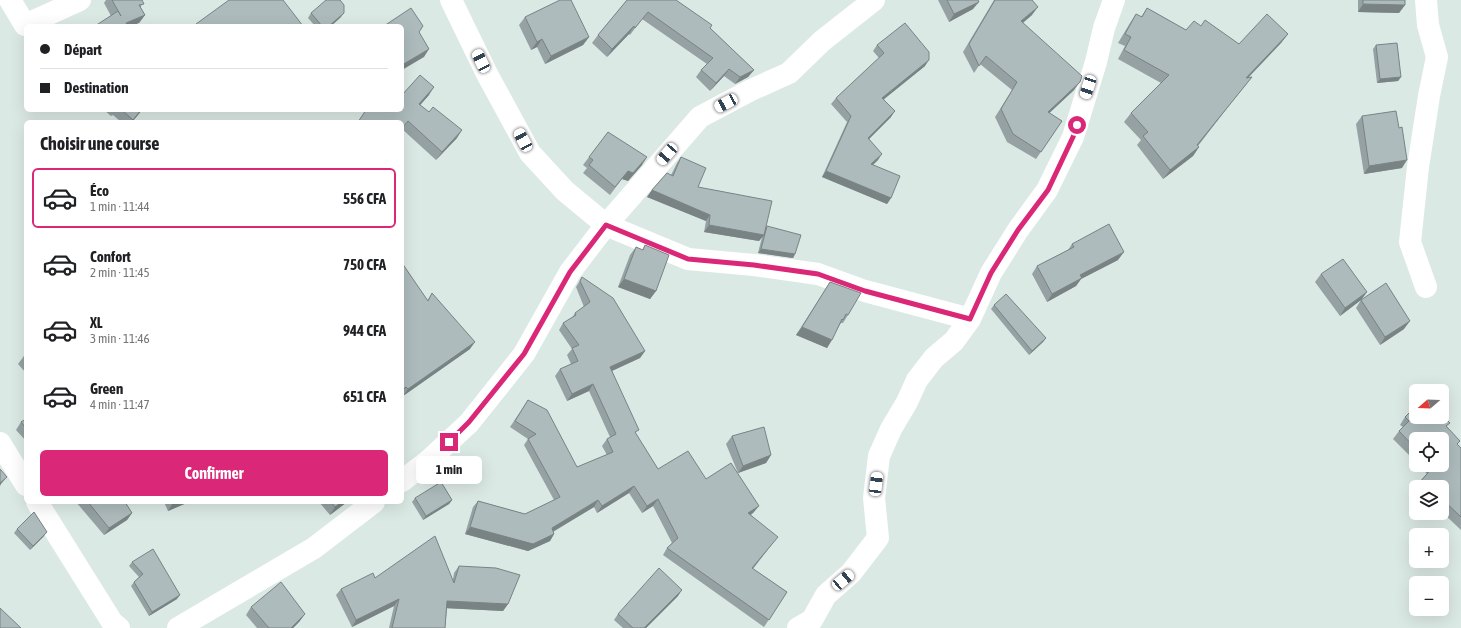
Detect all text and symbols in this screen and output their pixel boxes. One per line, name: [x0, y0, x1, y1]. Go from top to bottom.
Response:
text: Départ: [64, 41, 102, 58]
car: [470, 48, 492, 74]
car: [1079, 74, 1097, 100]
text: Destination: [64, 79, 129, 96]
car: [713, 92, 739, 114]
route start: [1068, 116, 1086, 134]
car: [512, 127, 534, 153]
text: Choisir une course: [40, 133, 159, 154]
car: [655, 141, 679, 167]
icon: car: [42, 180, 78, 216]
text: Éco: [90, 182, 109, 199]
text: 556 CFA: [343, 190, 386, 207]
text: 1 min · 11:44: [90, 199, 150, 214]
icon: car: [42, 246, 78, 282]
text: Confort: [90, 248, 131, 265]
text: 750 CFA: [343, 256, 386, 273]
text: 2 min · 11:45: [90, 265, 150, 280]
icon: car: [42, 312, 78, 348]
text: XL: [90, 314, 103, 331]
text: 944 CFA: [343, 322, 386, 339]
text: 3 min · 11:46: [90, 331, 150, 346]
icon: car: [42, 378, 78, 414]
text: Green: [90, 380, 123, 397]
north arrow: [1409, 384, 1449, 424]
map controls: [1409, 384, 1449, 616]
text: 651 CFA: [343, 388, 386, 405]
text: 4 min · 11:47: [90, 397, 150, 412]
button: locate: [1409, 432, 1449, 472]
route end: [440, 433, 458, 451]
button: Confirmer: [40, 450, 388, 496]
callout: 1 min: [416, 456, 482, 484]
text: 1 min: [436, 462, 462, 477]
car: [869, 471, 883, 497]
button: layers: [1409, 480, 1449, 520]
button: +: [1409, 528, 1449, 568]
car: [830, 568, 856, 592]
button: −: [1409, 576, 1449, 616]

